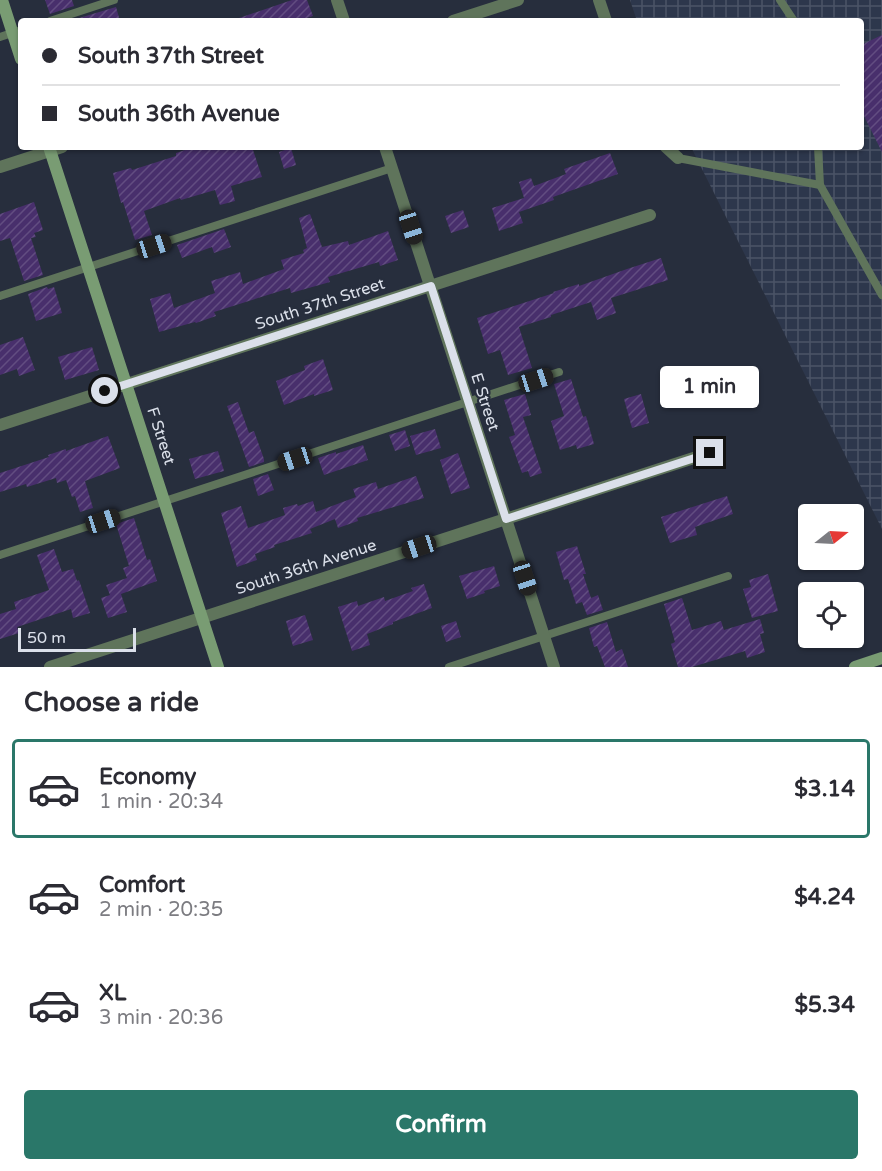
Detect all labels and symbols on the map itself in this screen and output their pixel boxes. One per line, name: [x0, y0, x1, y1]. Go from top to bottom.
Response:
car: [397, 207, 425, 247]
car: [134, 232, 174, 260]
street label: South 37th Street: [253, 274, 387, 334]
car: [516, 366, 556, 394]
callout: 1 min: [660, 366, 760, 408]
street label: E Street: [466, 370, 504, 434]
route start: [91, 377, 118, 404]
street label: F Street: [142, 405, 180, 467]
route end: [696, 439, 723, 466]
car: [275, 445, 315, 473]
north arrow: [798, 504, 864, 570]
car: [83, 507, 123, 535]
car: [399, 533, 439, 561]
street label: South 36th Avenue: [233, 535, 379, 599]
car: [511, 558, 539, 598]
scale bar: [18, 625, 136, 652]

